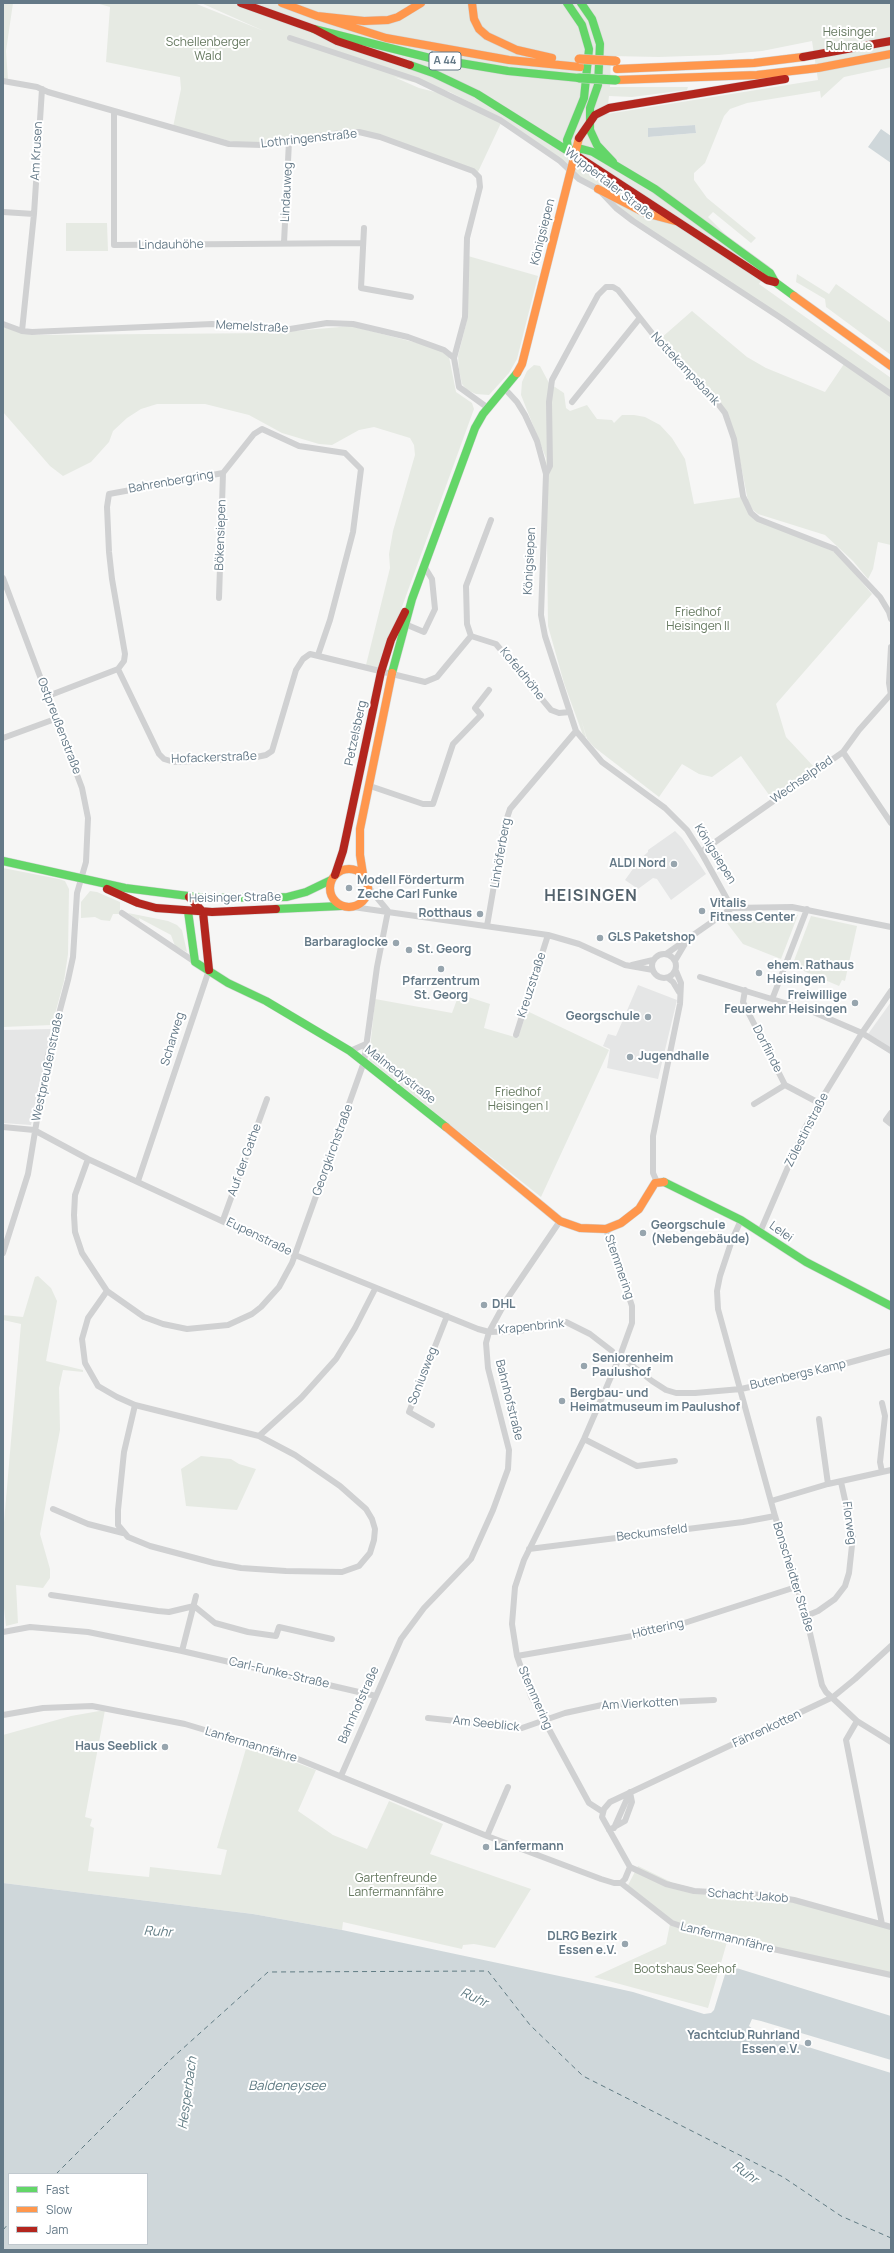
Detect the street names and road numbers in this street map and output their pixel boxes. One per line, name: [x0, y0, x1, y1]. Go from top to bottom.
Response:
road number: A 44: [429, 52, 461, 70]
street label: Am Krusen: [28, 121, 46, 181]
street label: Lothringenstraße: [260, 127, 358, 151]
street label: Wuppertaler Straße: [562, 145, 656, 223]
street label: Lindauweg: [278, 162, 296, 222]
street label: Königsiepen: [528, 197, 558, 267]
street label: Lindauhöhe: [138, 237, 204, 253]
street label: Memelstraße: [215, 318, 289, 336]
street label: Nottekampsbank: [648, 330, 722, 408]
street label: Bahrenbergring: [127, 467, 215, 497]
street label: Bökensiepen: [213, 499, 229, 571]
street label: Königsiepen: [521, 527, 539, 595]
street label: Kofeldhöhe: [497, 645, 547, 703]
street label: Ostpreußenstraße: [34, 676, 84, 776]
street label: Petzelsberg: [342, 699, 370, 767]
street label: Hofackerstraße: [171, 749, 257, 767]
street label: Wechselpfad: [768, 753, 836, 807]
street label: Linhöferberg: [488, 817, 514, 889]
street label: Königsiepen: [691, 821, 739, 887]
street label: Heisinger Straße: [189, 890, 281, 906]
street label: Kreuzstraße: [515, 950, 549, 1020]
street label: Scharweg: [158, 1010, 188, 1068]
street label: Westpreußenstraße: [29, 1011, 67, 1123]
street label: Dorflinde: [749, 1023, 785, 1075]
street label: Malmedystraße: [362, 1043, 438, 1107]
street label: Zölestinstraße: [782, 1090, 832, 1170]
street label: Georgkirchstraße: [310, 1102, 356, 1198]
street label: Auf der Gathe: [225, 1122, 265, 1198]
street label: Eupenstraße: [224, 1215, 294, 1259]
street label: Lelei: [766, 1219, 796, 1245]
street label: Stemmering: [601, 1233, 637, 1301]
street label: Krapenbrink: [497, 1316, 565, 1338]
street label: Soniusweg: [405, 1345, 441, 1407]
street label: Butenbergs Kamp: [749, 1357, 847, 1393]
street label: Bahnhofstraße: [492, 1358, 526, 1442]
street label: Florweg: [839, 1501, 859, 1545]
street label: Bonscheidter Straße: [769, 1520, 817, 1634]
street label: Beckumsfeld: [616, 1521, 688, 1545]
street label: Höttering: [631, 1616, 685, 1642]
street label: Carl-Funke-Straße: [227, 1654, 331, 1692]
street label: Bahnhofstraße: [336, 1664, 382, 1746]
street label: Stemmering: [515, 1664, 555, 1732]
street label: Am Vierkotten: [601, 1695, 679, 1713]
street label: Fährenkotten: [731, 1707, 803, 1751]
street label: Am Seeblick: [452, 1713, 520, 1735]
street label: Lanfermannfähre: [203, 1724, 299, 1766]
street label: Schacht Jakob: [707, 1886, 789, 1906]
street label: Lanfermannfähre: [679, 1919, 775, 1957]

